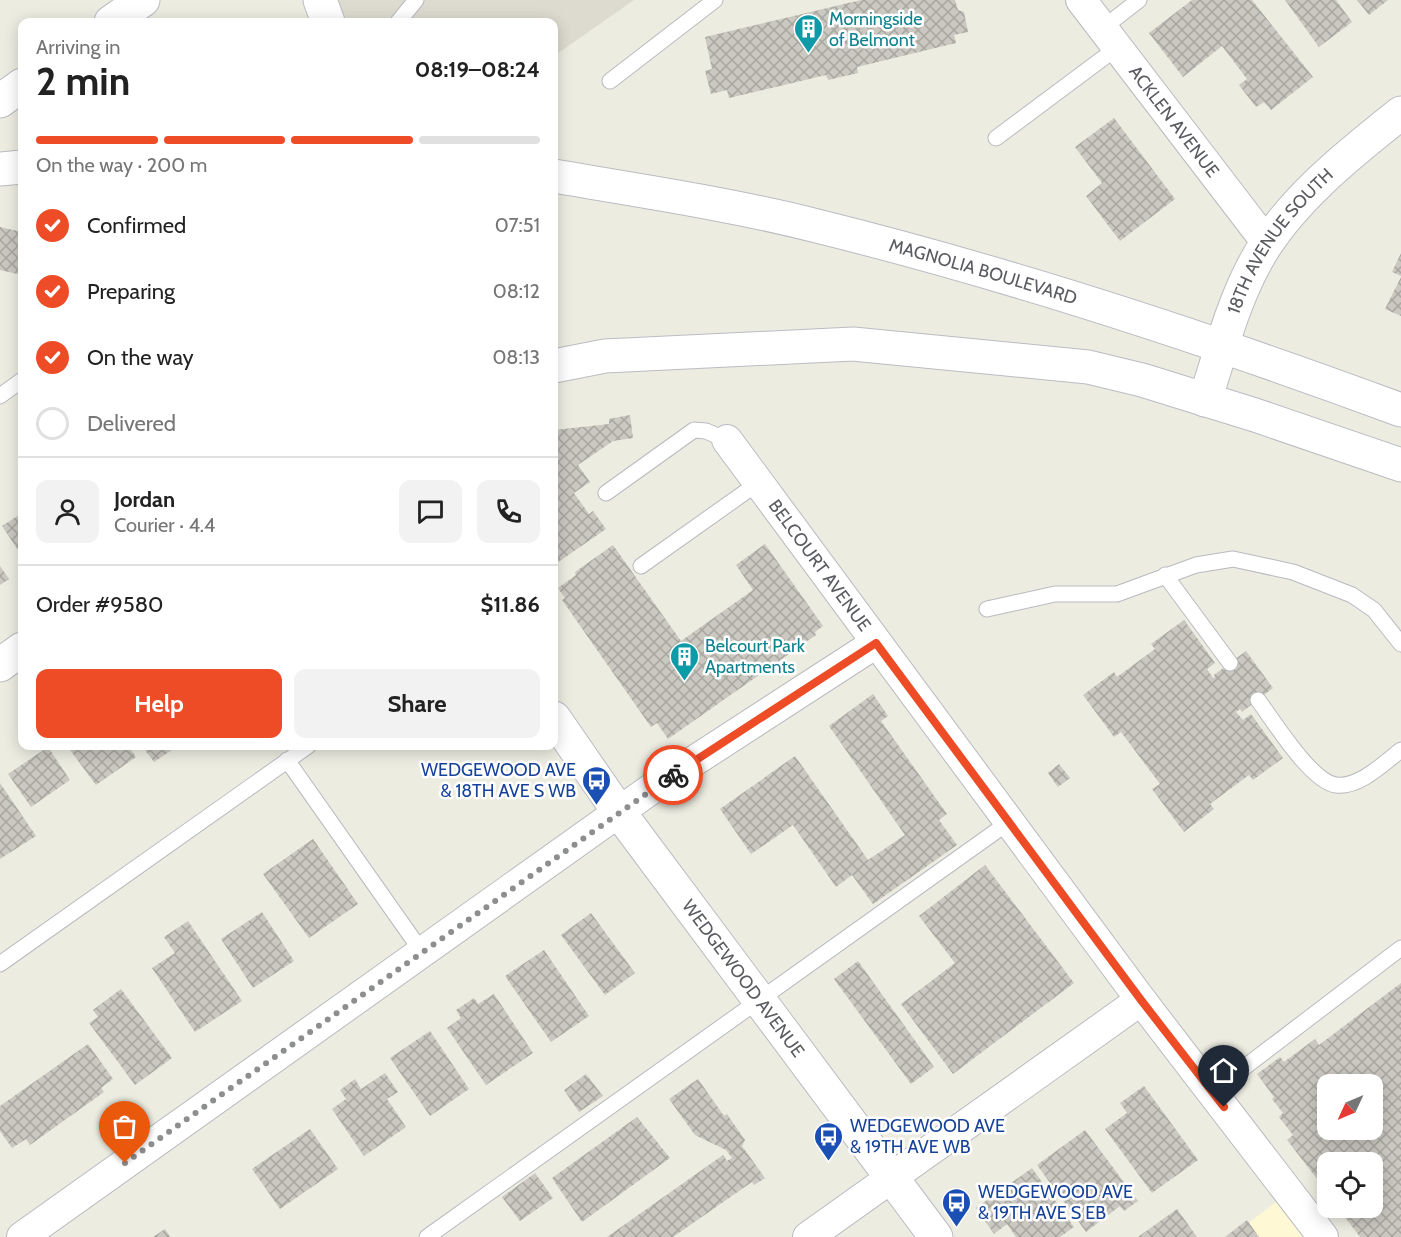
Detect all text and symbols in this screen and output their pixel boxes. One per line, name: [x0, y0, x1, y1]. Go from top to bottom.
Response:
place label: Morningside of Belmont: [829, 8, 922, 51]
building icon: Morningside of Belmont: [792, 13, 824, 55]
text: Arriving in: [36, 35, 120, 59]
text: 08:19–08:24: [415, 56, 540, 83]
text: 2 min: [36, 57, 130, 105]
street label: ACKLEN AVENUE: [1124, 61, 1224, 182]
text: On the way · 200 m: [36, 153, 207, 177]
street label: 18TH AVENUE SOUTH: [1223, 164, 1338, 317]
icon: check: [36, 209, 69, 242]
text: Confirmed: [87, 212, 186, 239]
text: 07:51: [495, 213, 540, 237]
street label: MAGNOLIA BOULEVARD: [887, 234, 1080, 309]
icon: check: [36, 275, 69, 308]
text: Preparing: [87, 278, 175, 305]
text: 08:12: [493, 279, 540, 303]
icon: check: [36, 341, 69, 374]
text: On the way: [87, 344, 194, 371]
text: 08:13: [492, 345, 540, 369]
text: Delivered: [87, 410, 176, 437]
button: person: [36, 480, 99, 543]
button: chat: [399, 480, 462, 543]
button: phone: [477, 480, 540, 543]
text: Jordan: [114, 486, 175, 513]
street label: BELCOURT AVENUE: [764, 495, 876, 636]
text: Courier · 4.4: [114, 513, 215, 537]
text: Order #9580: [36, 591, 163, 618]
text: $11.86: [480, 591, 540, 618]
place label: Belcourt Park Apartments: [705, 635, 806, 678]
building icon: Belcourt Park Apartments: [668, 640, 700, 682]
button: Help: [36, 669, 282, 738]
button: Share: [294, 669, 540, 738]
courier: [643, 745, 703, 805]
place label: WEDGEWOOD AVE & 18TH AVE S WB: [421, 759, 576, 802]
icon: bike: [657, 759, 690, 792]
bus stop icon: WEDGEWOOD AVE & 18TH AVE S WB: [581, 764, 613, 806]
street label: WEDGEWOOD AVENUE: [677, 895, 809, 1062]
pin: [1198, 1045, 1249, 1107]
icon: home: [1207, 1054, 1240, 1087]
north arrow: [1317, 1074, 1383, 1140]
map controls: [1317, 1074, 1383, 1218]
pin: [99, 1101, 150, 1163]
icon: bag: [108, 1110, 141, 1143]
place label: WEDGEWOOD AVE & 19TH AVE WB: [850, 1115, 1005, 1158]
bus stop icon: WEDGEWOOD AVE & 19TH AVE WB: [813, 1120, 845, 1162]
button: locate: [1317, 1152, 1383, 1218]
place label: WEDGEWOOD AVE & 19TH AVE S EB: [978, 1181, 1133, 1224]
bus stop icon: WEDGEWOOD AVE & 19TH AVE S EB: [941, 1186, 973, 1228]

